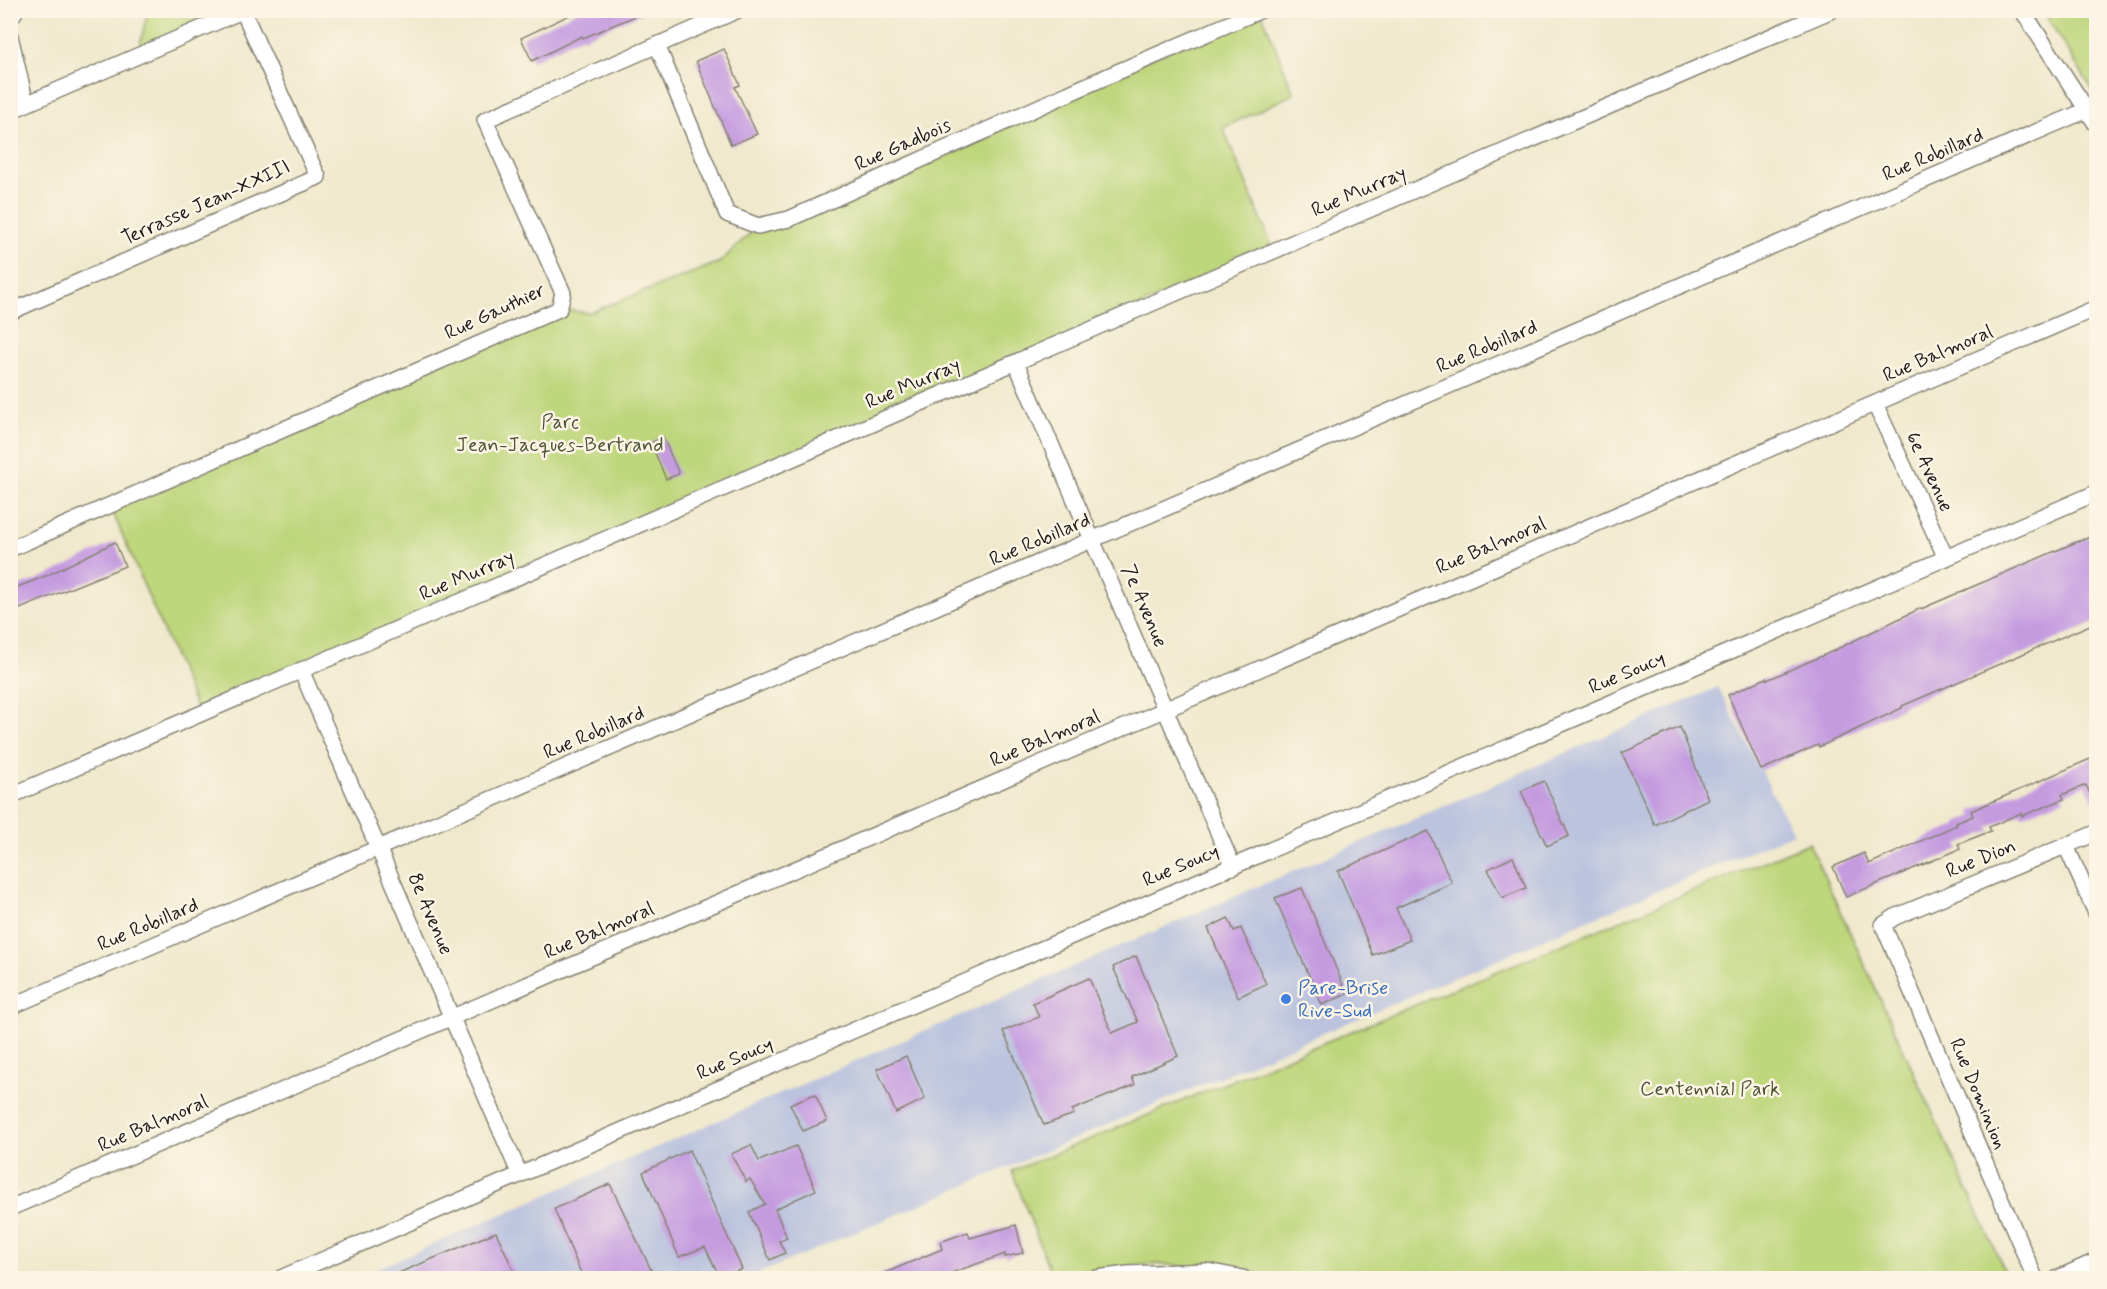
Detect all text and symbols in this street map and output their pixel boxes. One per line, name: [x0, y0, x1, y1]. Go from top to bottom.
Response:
street label: Rue Gadbois: [850, 112, 956, 178]
street label: Rue Robillard: [1878, 122, 1988, 188]
street label: Terrasse Jean-XXIII: [117, 154, 295, 252]
street label: Rue Murray: [1307, 160, 1411, 224]
street label: Rue Gauthier: [440, 277, 550, 347]
street label: Rue Robillard: [1432, 314, 1542, 380]
street label: Rue Balmoral: [1879, 319, 1997, 389]
street label: Rue Murray: [861, 352, 965, 416]
park label: Parc Jean-Jacques-Bertrand: [456, 409, 664, 459]
street label: 6e Avenue: [1899, 427, 1959, 517]
street label: Rue Robillard: [985, 507, 1095, 573]
street label: Rue Balmoral: [1432, 511, 1550, 581]
street label: Rue Murray: [415, 544, 519, 608]
street label: 7e Avenue: [1114, 560, 1174, 652]
street label: Rue Soucy: [1585, 645, 1669, 701]
street label: Rue Robillard: [539, 700, 649, 766]
street label: Rue Balmoral: [986, 704, 1104, 774]
street label: Rue Dion: [1942, 833, 2020, 885]
street label: Rue Soucy: [1139, 838, 1223, 894]
street label: 8e Avenue: [401, 869, 459, 959]
street label: Rue Robillard: [93, 892, 203, 958]
street label: Rue Balmoral: [540, 896, 658, 966]
place label: Pare-Brise Rive-Sud: [1298, 975, 1388, 1025]
marker: Pare-Brise Rive-Sud: [1279, 992, 1293, 1006]
street label: Rue Soucy: [693, 1031, 777, 1087]
street label: Rue Dominion: [1942, 1034, 2014, 1154]
park label: Centennial Park: [1640, 1076, 1780, 1103]
street label: Rue Balmoral: [94, 1089, 212, 1159]

